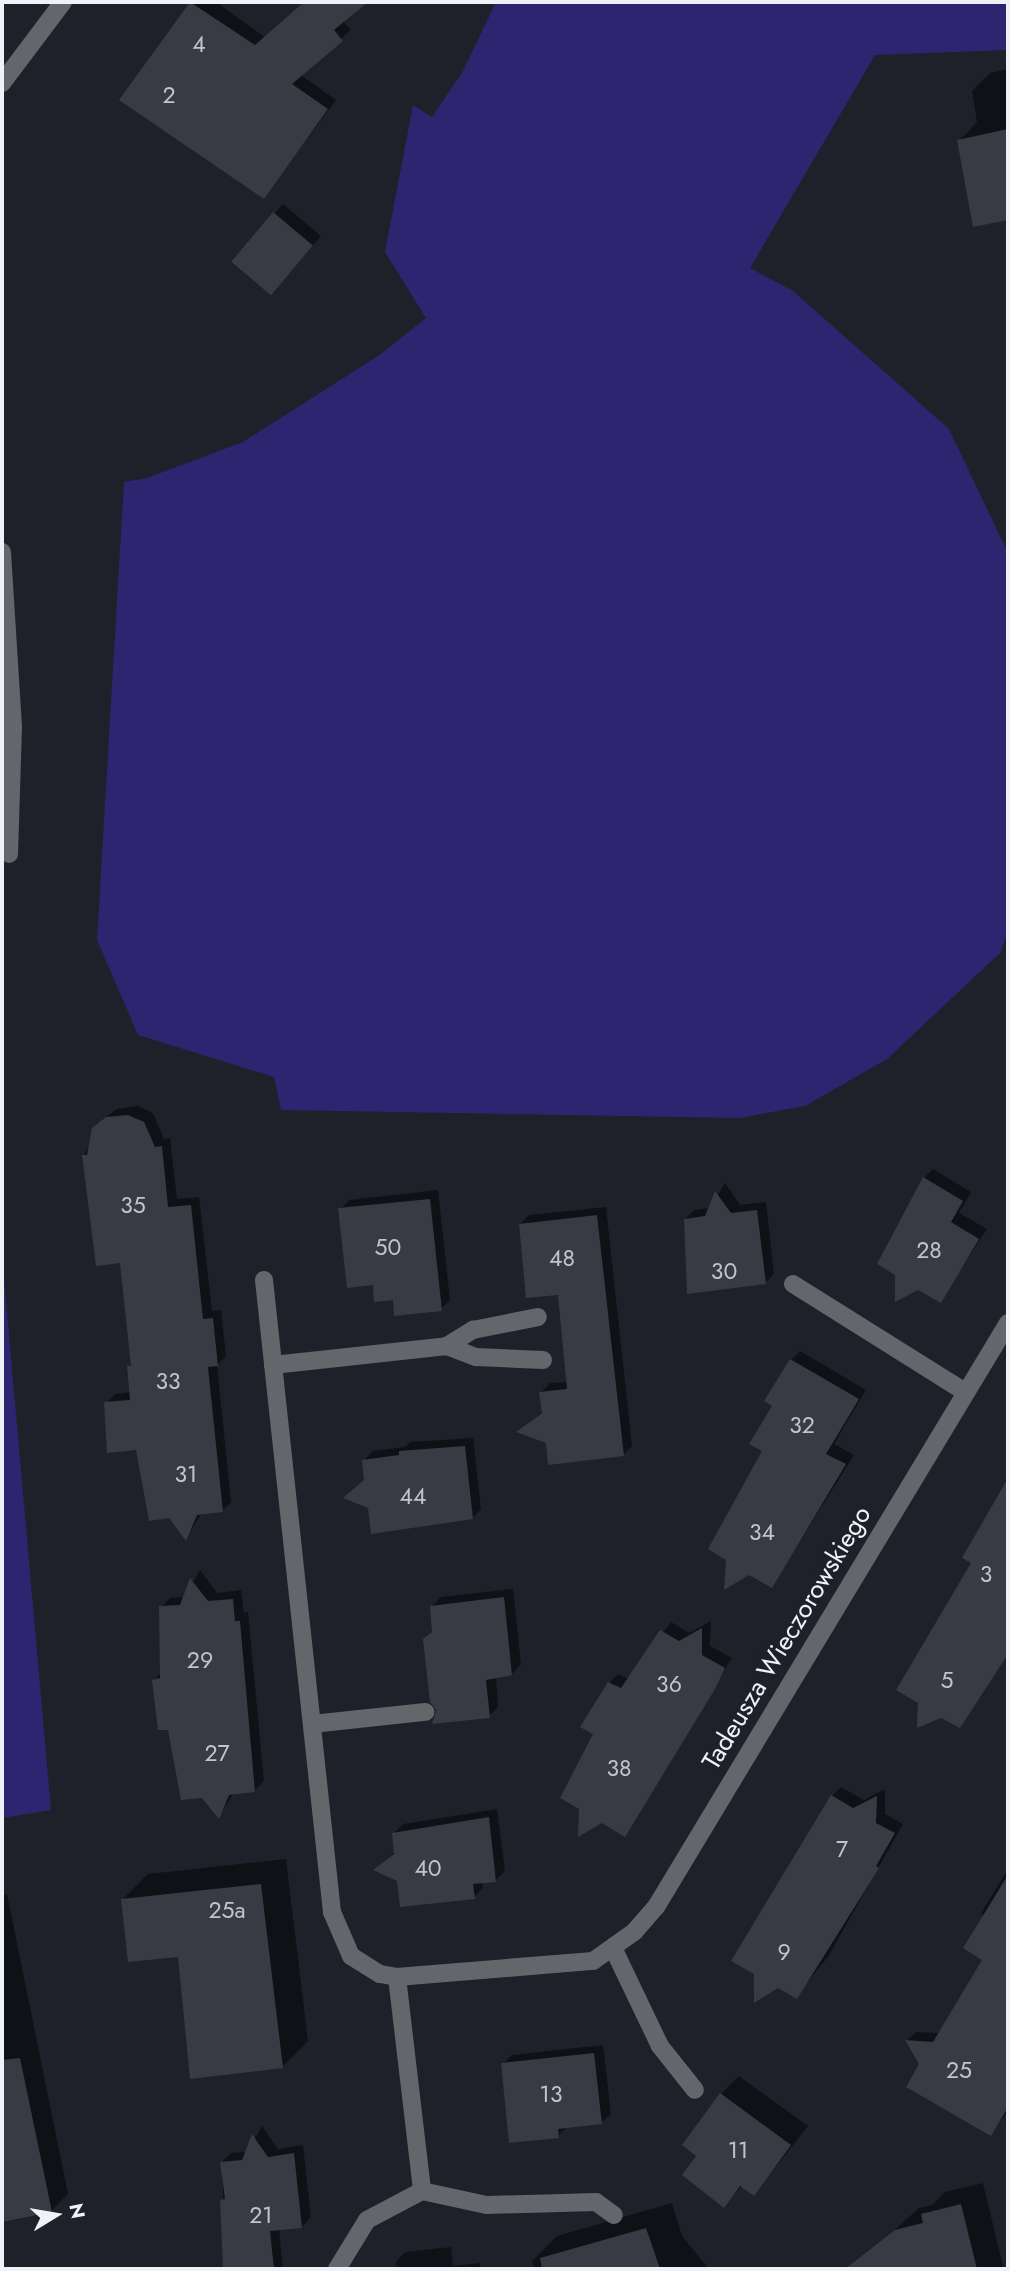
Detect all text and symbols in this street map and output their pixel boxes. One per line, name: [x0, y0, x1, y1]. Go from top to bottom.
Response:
house number: 4: [192, 30, 206, 58]
house number: 2: [162, 81, 176, 109]
house number: 35: [120, 1191, 146, 1219]
house number: 50: [375, 1233, 401, 1261]
house number: 28: [916, 1236, 942, 1264]
house number: 48: [549, 1244, 575, 1272]
house number: 30: [711, 1257, 737, 1285]
house number: 33: [155, 1367, 181, 1395]
house number: 32: [789, 1411, 815, 1439]
house number: 31: [175, 1460, 197, 1488]
house number: 44: [400, 1482, 426, 1510]
street label: Tadeusza Wieczorowskiego: [696, 1501, 878, 1775]
house number: 34: [749, 1518, 775, 1546]
house number: 3: [980, 1560, 992, 1588]
house number: 29: [187, 1646, 213, 1674]
house number: 5: [941, 1666, 953, 1694]
house number: 36: [656, 1670, 682, 1698]
house number: 27: [204, 1739, 230, 1767]
house number: 38: [606, 1754, 632, 1782]
house number: 7: [836, 1835, 848, 1863]
house number: 40: [414, 1854, 442, 1882]
house number: 25a: [208, 1896, 246, 1924]
house number: 9: [777, 1938, 791, 1966]
house number: 25: [946, 2056, 972, 2084]
house number: 13: [540, 2080, 562, 2108]
house number: 11: [728, 2136, 748, 2164]
north arrow: [21, 2180, 91, 2250]
text: N: [62, 2201, 92, 2221]
house number: 21: [249, 2201, 273, 2229]

